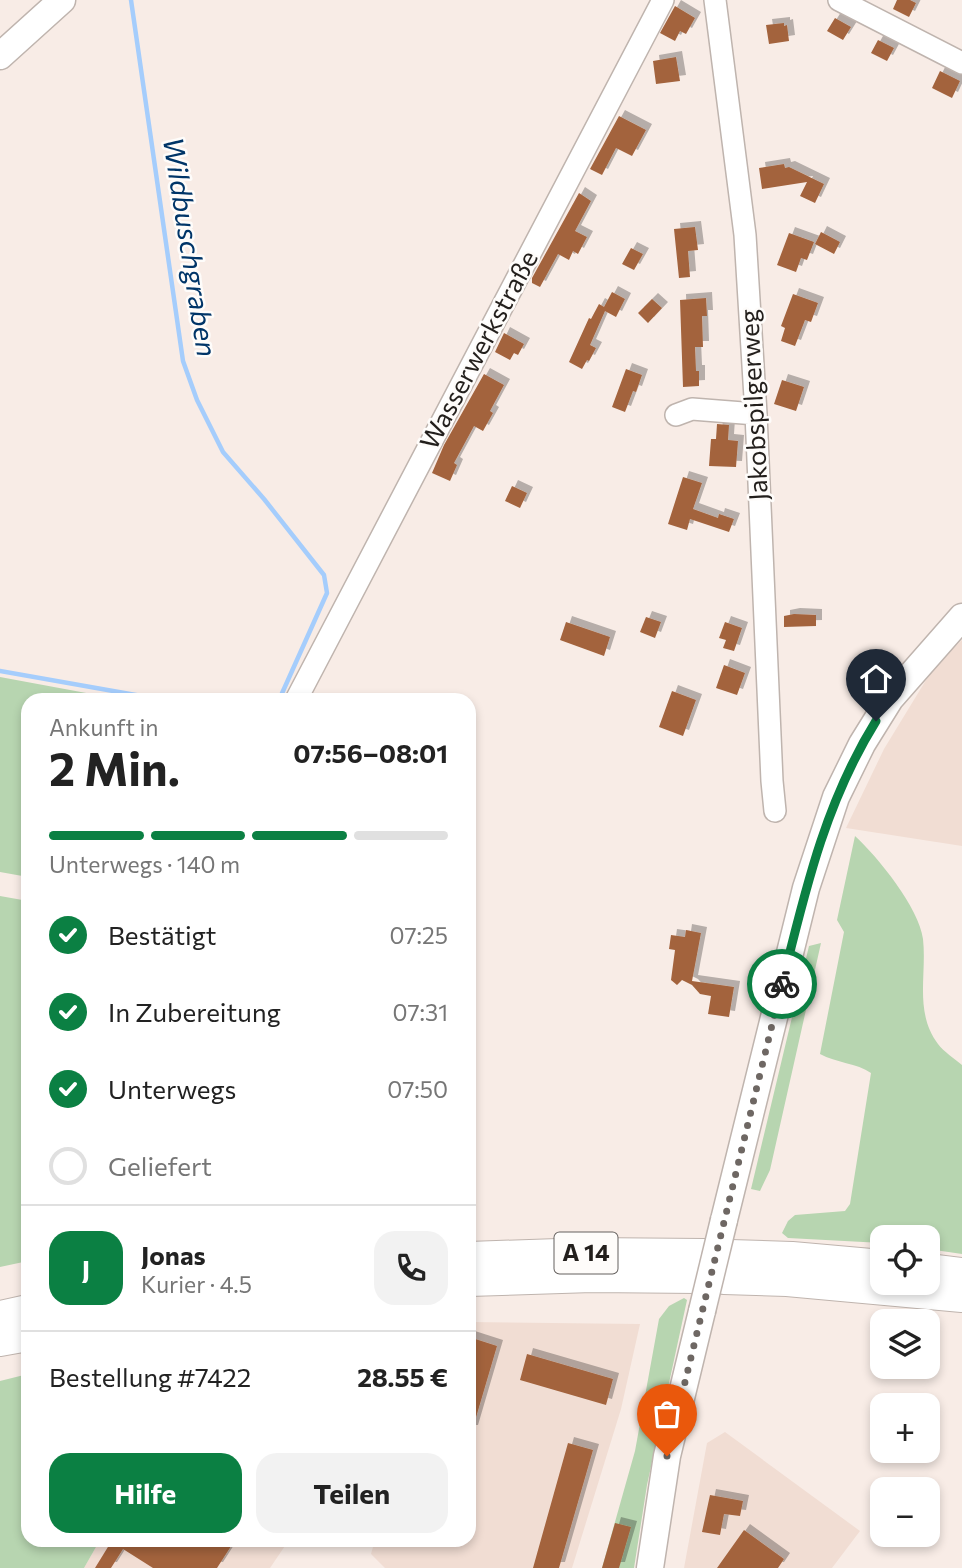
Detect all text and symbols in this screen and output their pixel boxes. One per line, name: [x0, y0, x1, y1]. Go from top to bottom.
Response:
water label: Wildbuschgraben: [157, 135, 225, 359]
street label: Wasserwerkstraße: [412, 245, 543, 454]
street label: Jakobspilgerweg: [732, 308, 773, 502]
pin: [846, 649, 906, 721]
icon: home: [857, 660, 895, 698]
text: Ankunft in: [49, 713, 159, 741]
text: 07:56–08:01: [293, 737, 448, 768]
text: 2 Min.: [49, 739, 180, 795]
text: Unterwegs · 140 m: [49, 850, 240, 878]
icon: check: [49, 916, 87, 954]
text: Bestätigt: [108, 919, 217, 950]
text: 07:25: [390, 921, 448, 949]
courier: [747, 949, 817, 1019]
icon: bike: [763, 965, 801, 1003]
icon: check: [49, 993, 87, 1031]
text: In Zubereitung: [108, 996, 281, 1027]
text: 07:31: [393, 998, 448, 1026]
icon: check: [49, 1070, 87, 1108]
text: Unterwegs: [108, 1073, 236, 1104]
text: 07:50: [387, 1075, 448, 1103]
text: Geliefert: [108, 1150, 212, 1181]
map controls: [870, 1225, 940, 1547]
button: locate: [870, 1225, 940, 1295]
button: phone: [374, 1231, 448, 1305]
road number: A 14: [554, 1232, 618, 1274]
text: Jonas: [141, 1239, 206, 1270]
text: J: [82, 1253, 90, 1284]
text: Kurier · 4.5: [141, 1270, 252, 1298]
button: layers: [870, 1309, 940, 1379]
text: Bestellung #7422: [49, 1361, 251, 1392]
text: 28.55 €: [357, 1361, 448, 1392]
pin: [637, 1384, 697, 1456]
button: +: [870, 1393, 940, 1463]
icon: bag: [648, 1395, 686, 1433]
button: Hilfe: [49, 1453, 242, 1533]
button: Teilen: [256, 1453, 448, 1533]
button: −: [870, 1477, 940, 1547]

